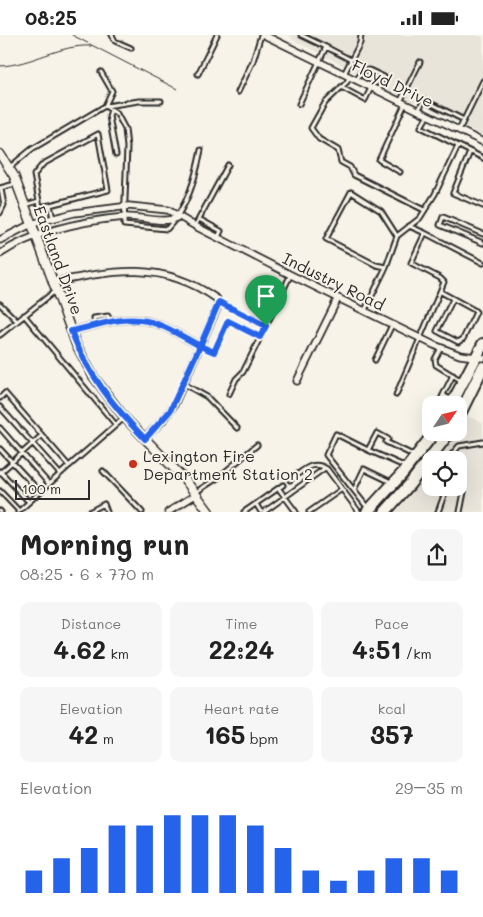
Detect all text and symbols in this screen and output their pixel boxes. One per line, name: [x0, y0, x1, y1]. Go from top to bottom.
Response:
text: 08:25: [25, 5, 77, 30]
street label: Floyd Drive: [349, 54, 437, 112]
street label: Eastland Drive: [30, 203, 88, 317]
street label: Industry Road: [280, 247, 388, 315]
pin: [245, 275, 287, 326]
icon: arrive: [252, 282, 280, 310]
north arrow: [422, 396, 468, 441]
map controls: [422, 396, 467, 496]
place label: Lexington Fire Department Station 2: [143, 445, 313, 484]
button: locate: [422, 451, 467, 496]
marker: Lexington Fire Department Station 2: [127, 458, 139, 470]
scale bar: [15, 477, 90, 500]
text: 100 m: [22, 479, 61, 498]
text: Morning run: [20, 526, 189, 562]
button: share: [411, 529, 463, 581]
text: 08:25 · 6 × 770 m: [20, 563, 154, 584]
text: Distance: [61, 614, 121, 633]
text: Time: [226, 614, 257, 633]
text: Pace: [375, 614, 409, 633]
text: 4.62: [53, 633, 106, 665]
text: 22:24: [209, 633, 274, 665]
text: 4:51: [352, 633, 401, 665]
text: km: [106, 644, 129, 663]
text: /km: [401, 644, 432, 663]
text: Elevation: [60, 699, 123, 718]
text: Heart rate: [204, 699, 279, 718]
text: kcal: [378, 699, 406, 718]
text: 42: [68, 718, 98, 750]
text: 165: [204, 718, 245, 750]
text: 357: [370, 718, 414, 750]
text: m: [98, 729, 114, 748]
text: bpm: [245, 729, 279, 748]
text: Elevation: [20, 777, 92, 798]
text: 29–35 m: [395, 777, 463, 798]

